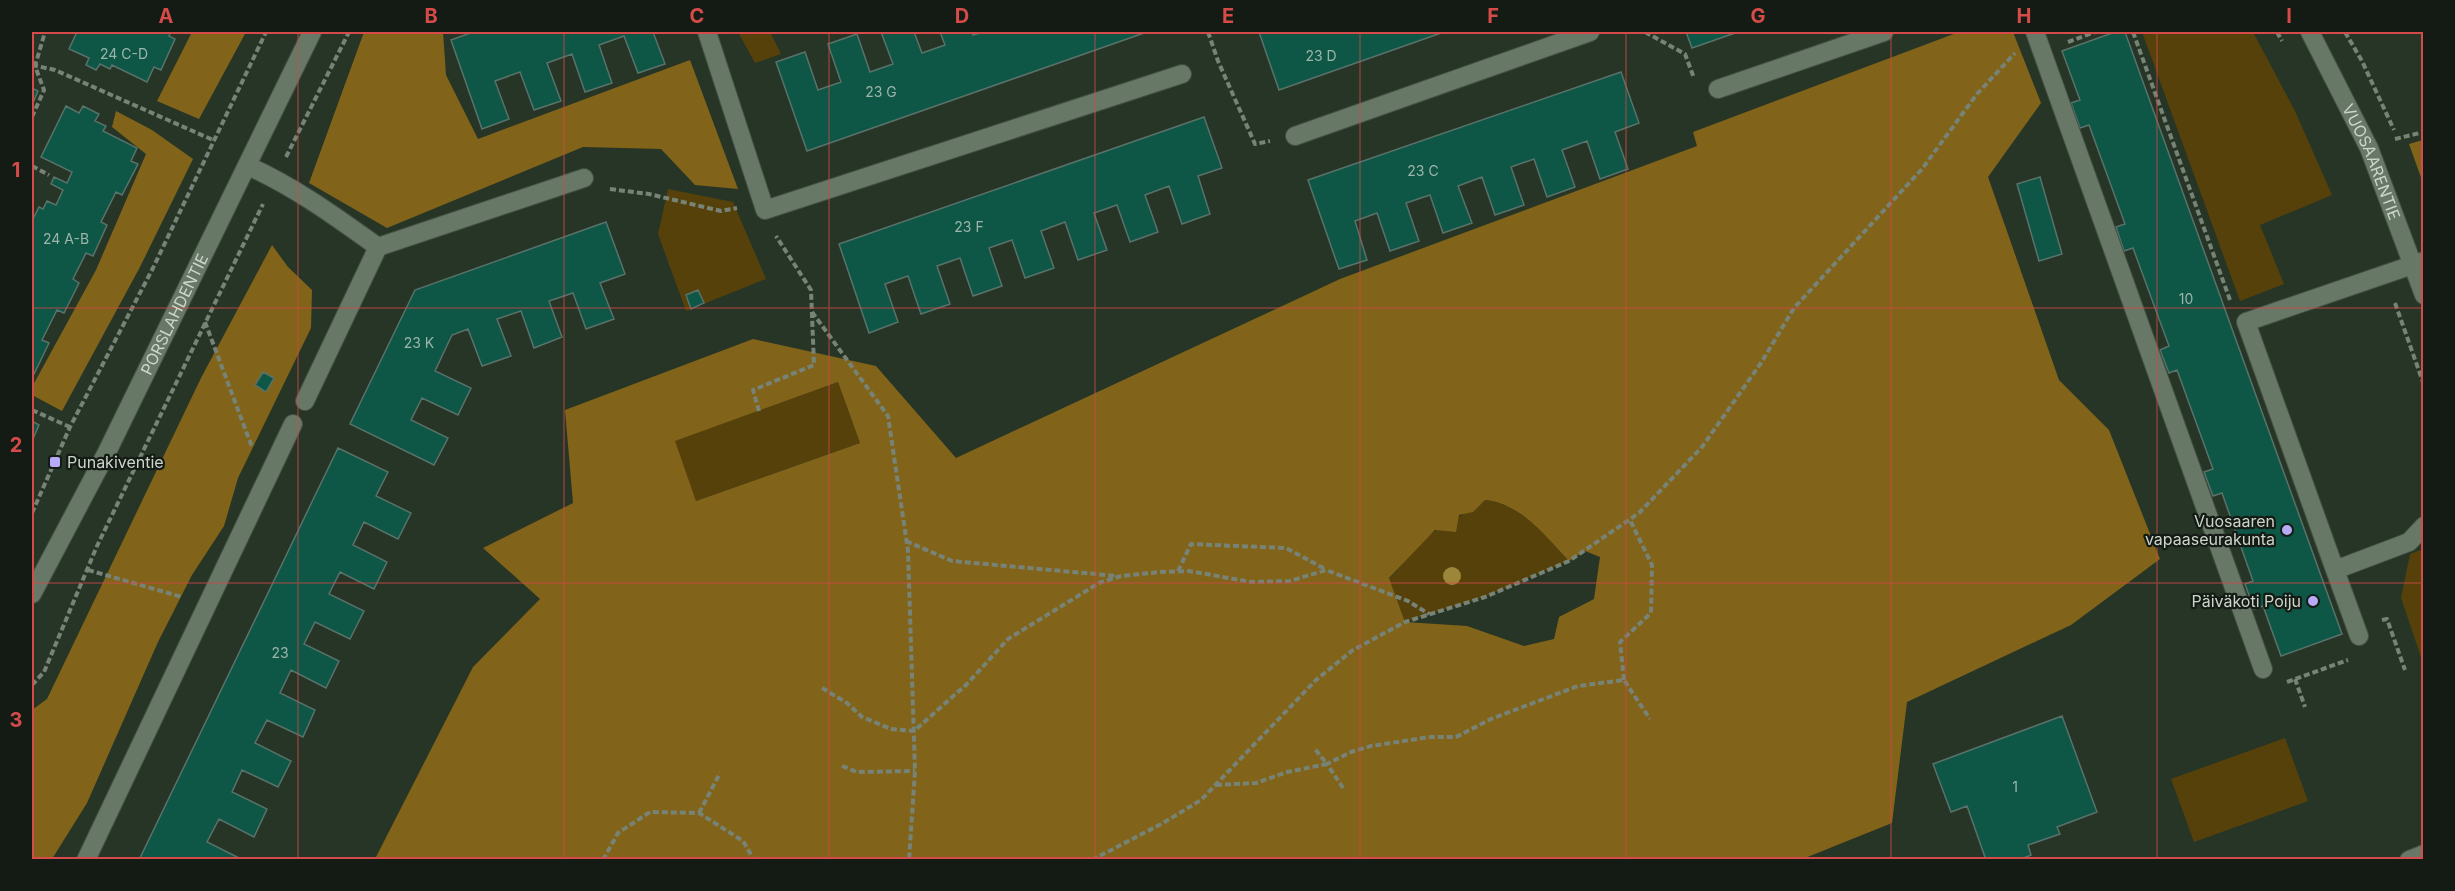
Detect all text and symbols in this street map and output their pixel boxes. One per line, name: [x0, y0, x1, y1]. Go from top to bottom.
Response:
text: A: [159, 4, 174, 28]
text: B: [424, 4, 438, 28]
text: C: [690, 4, 704, 28]
text: D: [955, 4, 969, 28]
text: E: [1222, 4, 1234, 28]
text: F: [1487, 4, 1499, 28]
text: G: [1750, 4, 1766, 28]
text: H: [2017, 4, 2031, 28]
text: I: [2286, 4, 2292, 28]
house number: 24 C-D: [100, 45, 148, 62]
house number: 23 D: [1305, 47, 1337, 64]
house number: 23 G: [865, 83, 897, 100]
street label: VUOSAARENTIE: [2338, 101, 2405, 223]
text: 1: [12, 158, 20, 182]
house number: 23 C: [1407, 162, 1439, 179]
house number: 23 F: [954, 218, 984, 235]
house number: 24 A-B: [43, 230, 89, 247]
street label: PORSLAHDENTIE: [136, 250, 212, 378]
house number: 10: [2179, 290, 2193, 307]
house number: 23 K: [404, 334, 435, 351]
text: 2: [10, 433, 22, 457]
place label: Punakiventie: [67, 452, 164, 472]
marker: Punakiventie: [48, 455, 62, 469]
place label: Vuosaaren vapaaseurakunta: [2145, 511, 2275, 549]
marker: Vuosaaren vapaaseurakunta: [2280, 523, 2294, 537]
place label: Päiväkoti Poiju: [2191, 591, 2301, 611]
marker: Päiväkoti Poiju: [2306, 594, 2320, 608]
house number: 23: [271, 644, 289, 661]
text: 3: [10, 708, 22, 732]
house number: 1: [2012, 778, 2018, 795]

